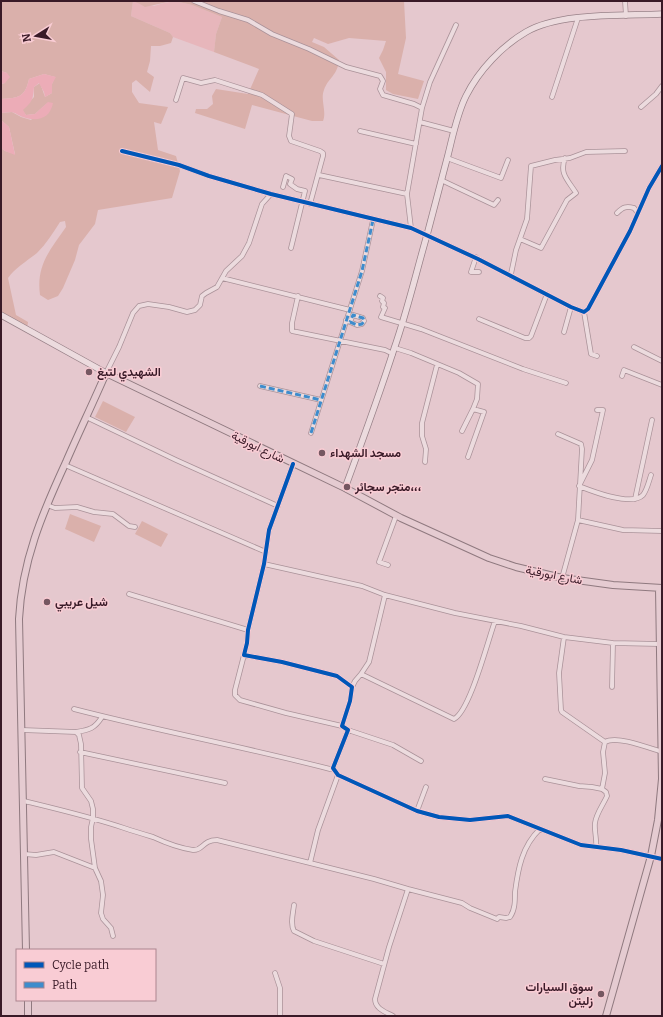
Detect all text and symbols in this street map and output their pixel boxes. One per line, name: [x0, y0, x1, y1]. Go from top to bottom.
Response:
north arrow: [16, 16, 56, 56]
text: N: [19, 32, 34, 43]
place label: الشهيدي لتبغ: [97, 365, 161, 382]
marker: الشهيدي لتبغ: [84, 367, 94, 377]
street label: شارع ابورقية: [228, 428, 287, 468]
place label: مسجد الشهداء: [330, 446, 402, 461]
marker: مسجد الشهداء: [317, 448, 327, 458]
place label: متجر سجائر،،،: [354, 480, 421, 495]
marker: متجر سجائر،،،: [342, 482, 352, 492]
street label: شارع ابورقية: [524, 563, 584, 589]
place label: شيل عريبي: [55, 595, 108, 612]
marker: شيل عريبي: [42, 597, 52, 607]
legend: [16, 949, 156, 1001]
text: Cycle path: [52, 958, 110, 972]
text: Path: [52, 978, 78, 992]
place label: سوق السيارات زليتن: [525, 980, 593, 1009]
marker: سوق السيارات زليتن: [596, 989, 606, 999]

